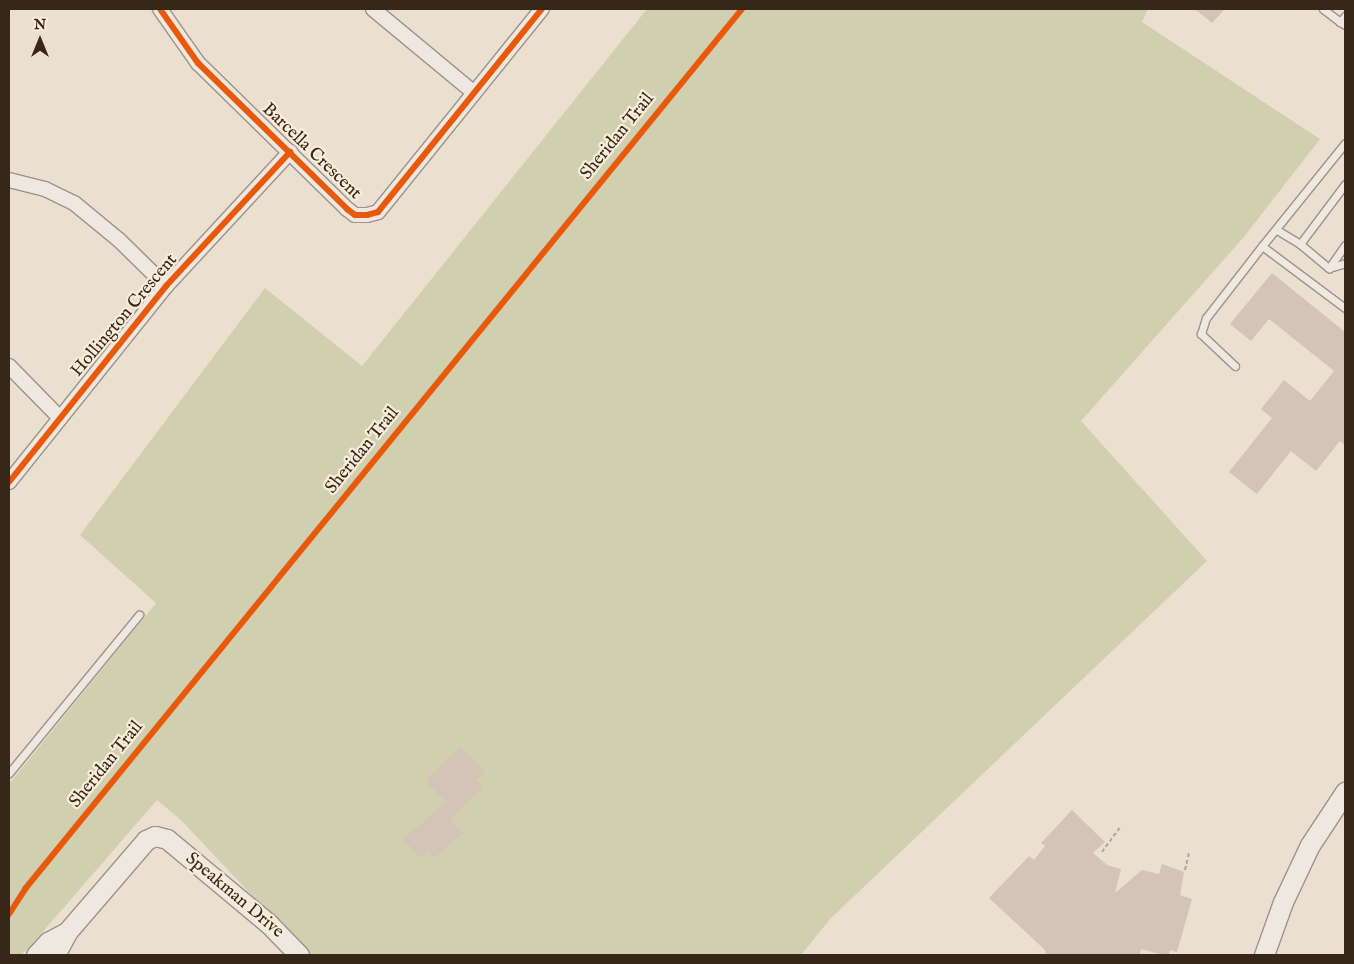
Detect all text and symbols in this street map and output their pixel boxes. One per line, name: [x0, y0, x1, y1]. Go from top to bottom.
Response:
north arrow: [15, 15, 65, 65]
text: N: [34, 16, 46, 34]
street label: Sheridan Trail: [577, 89, 659, 185]
street label: Barcella Crescent: [257, 99, 365, 205]
street label: Hollington Crescent: [67, 250, 183, 382]
street label: Sheridan Trail: [322, 403, 404, 499]
street label: Sheridan Trail: [66, 717, 148, 813]
street label: Speakman Drive: [180, 849, 288, 943]

